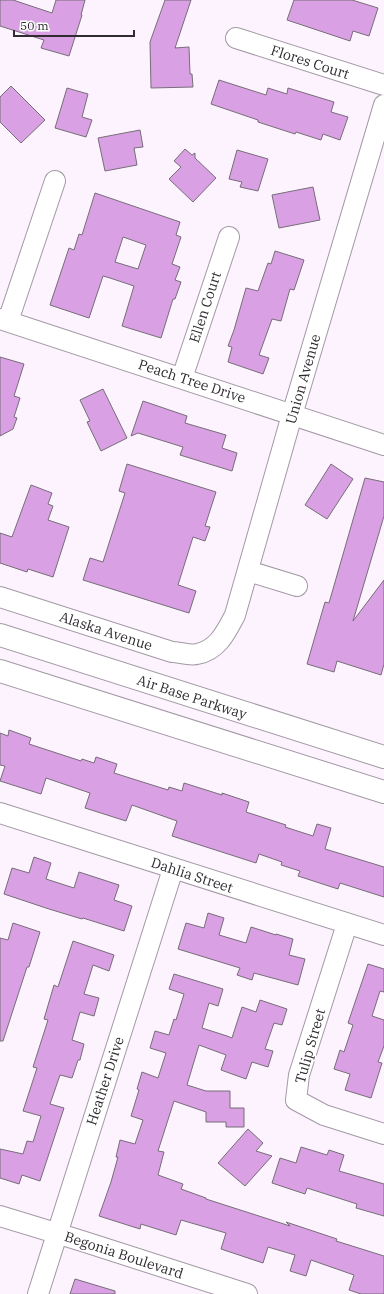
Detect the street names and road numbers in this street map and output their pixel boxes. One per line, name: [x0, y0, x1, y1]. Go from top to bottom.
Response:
street label: Flores Court: [268, 41, 352, 83]
street label: Ellen Court: [185, 269, 225, 345]
street label: Union Avenue: [282, 332, 324, 426]
street label: Peach Tree Drive: [136, 355, 248, 407]
street label: Alaska Avenue: [57, 608, 155, 654]
street label: Air Base Parkway: [135, 671, 250, 723]
street label: Dahlia Street: [149, 853, 235, 897]
street label: Tulip Street: [291, 1006, 329, 1086]
street label: Heather Drive: [82, 1034, 128, 1128]
street label: Begonia Boulevard: [62, 1227, 186, 1283]

